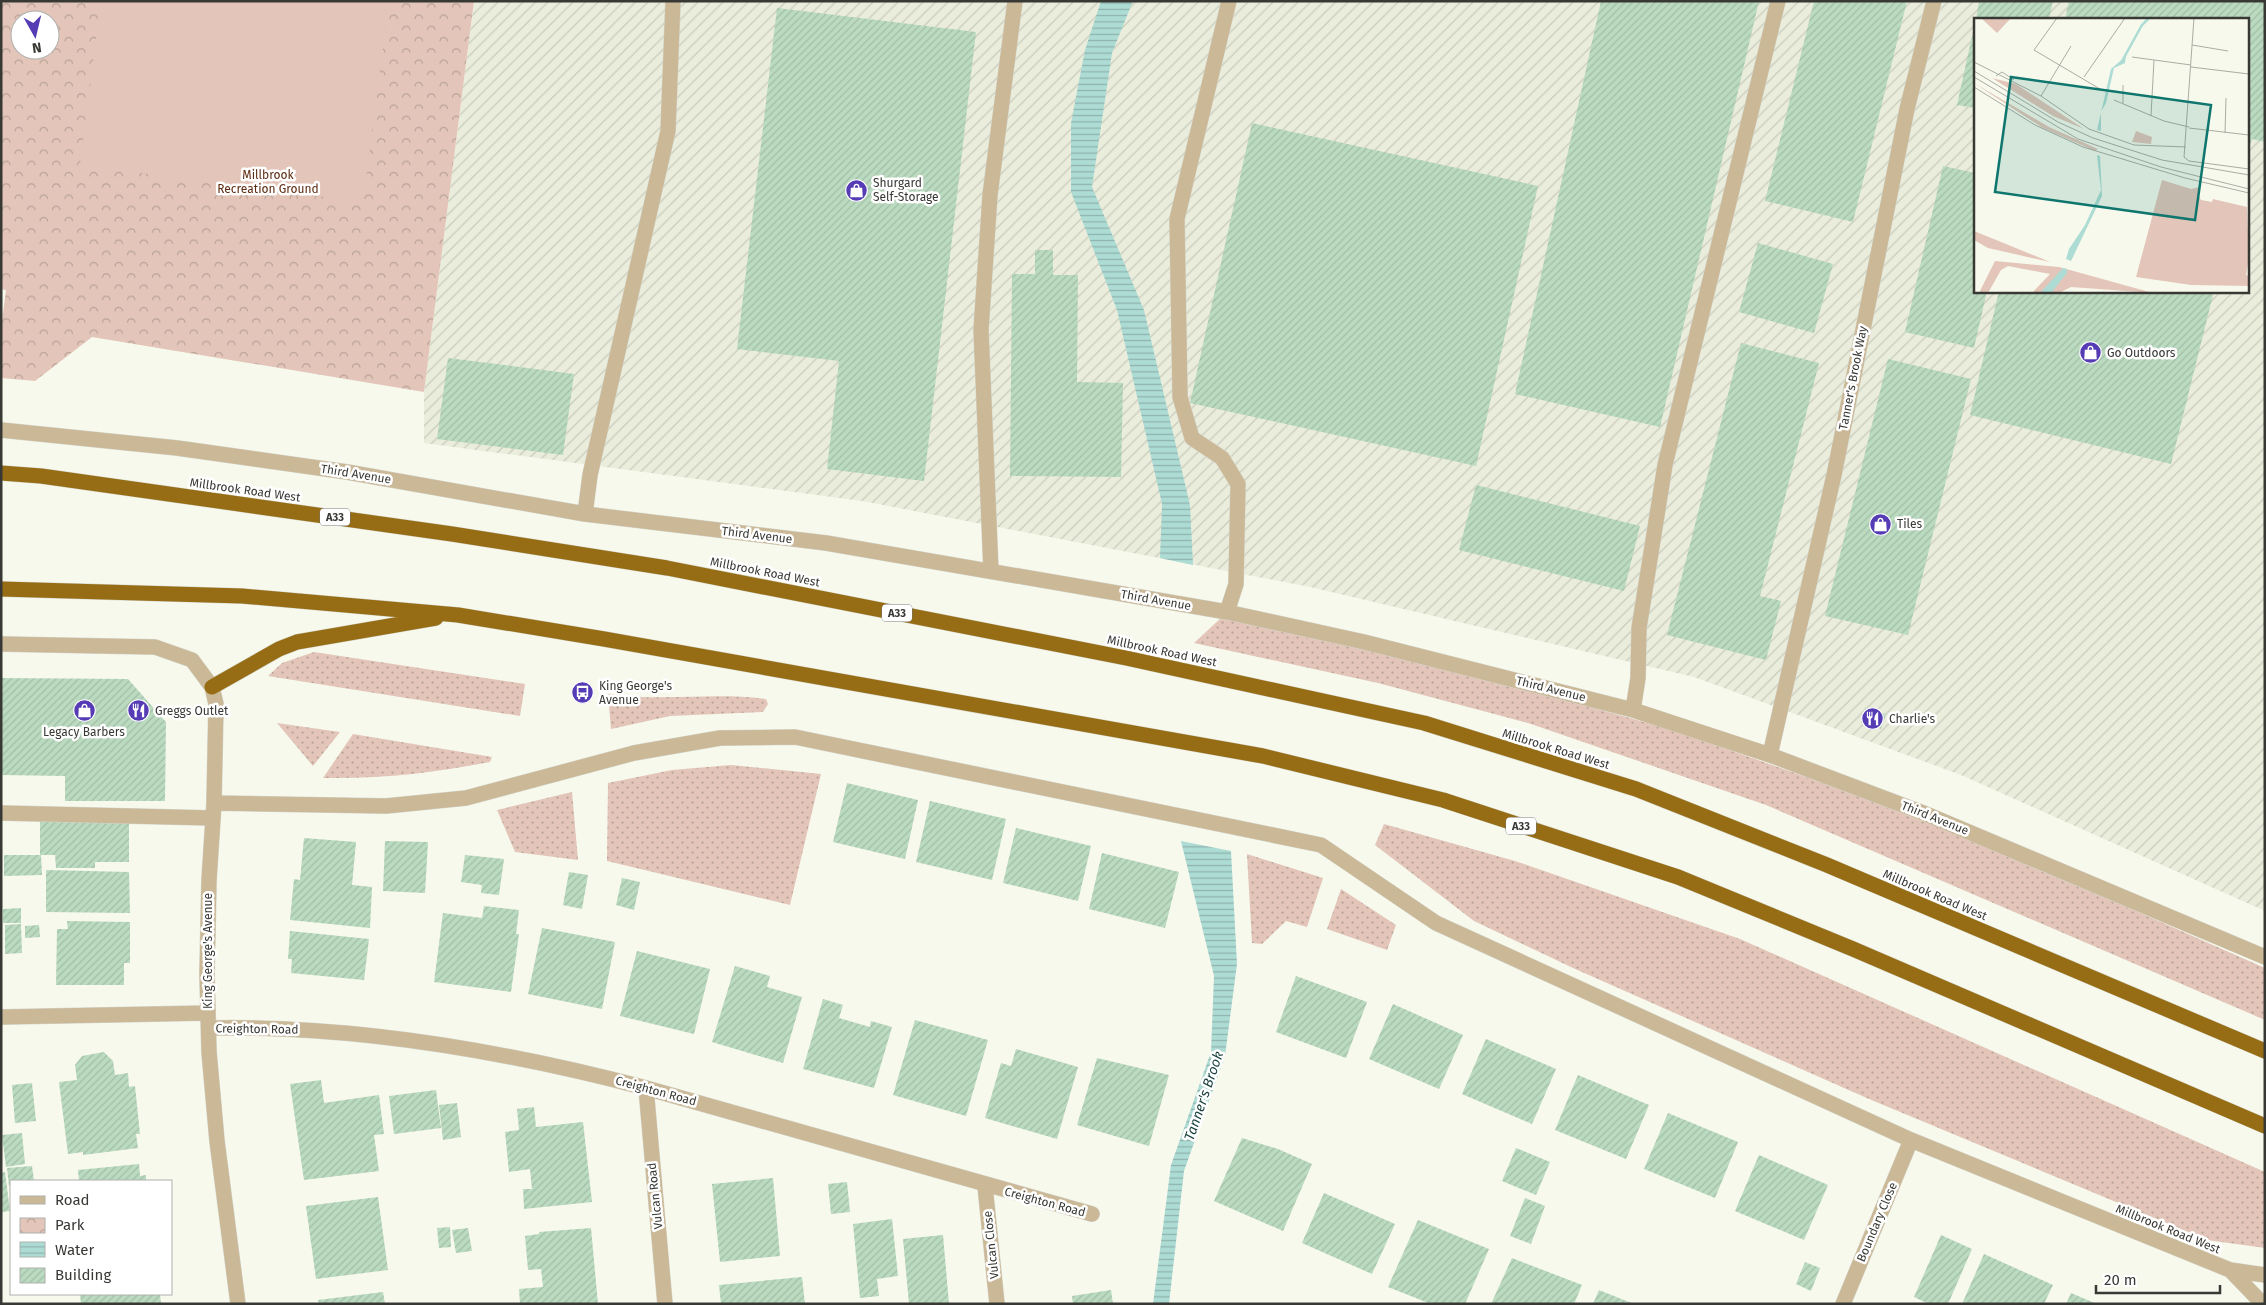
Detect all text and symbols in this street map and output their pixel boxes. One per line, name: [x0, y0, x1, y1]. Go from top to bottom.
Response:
north arrow: [10, 10, 60, 60]
inset map: [1974, 18, 2248, 292]
text: N: [31, 38, 43, 56]
park label: Millbrook Recreation Ground: [217, 168, 319, 196]
place label: Shurgard Self-Storage: [873, 176, 939, 204]
shop icon: Shurgard Self-Storage: [845, 178, 869, 202]
street label: Tanner's Brook Way: [1836, 325, 1870, 431]
shop icon: Go Outdoors: [2079, 341, 2103, 365]
place label: Go Outdoors: [2107, 346, 2176, 360]
street label: Third Avenue: [320, 462, 392, 486]
street label: Millbrook Road West: [189, 475, 302, 505]
road number: A33: [320, 508, 350, 526]
shop icon: Tiles: [1869, 512, 1893, 536]
place label: Tiles: [1897, 517, 1923, 531]
street label: Third Avenue: [721, 524, 793, 546]
street label: Millbrook Road West: [709, 554, 822, 590]
street label: Third Avenue: [1120, 587, 1192, 613]
road number: A33: [882, 604, 912, 622]
street label: Millbrook Road West: [1106, 633, 1219, 670]
street label: Third Avenue: [1515, 674, 1587, 704]
place label: King George's Avenue: [599, 679, 672, 707]
bus stop icon: King George's Avenue: [571, 681, 595, 705]
shop icon: Legacy Barbers: [72, 699, 96, 723]
restaurant icon: Greggs Outlet: [127, 699, 151, 723]
place label: Greggs Outlet: [155, 704, 229, 718]
restaurant icon: Charlie's: [1861, 707, 1885, 731]
place label: Charlie's: [1889, 712, 1936, 726]
place label: Legacy Barbers: [43, 725, 125, 739]
street label: Millbrook Road West: [1501, 726, 1612, 772]
street label: Third Avenue: [1899, 798, 1971, 838]
road number: A33: [1506, 818, 1536, 834]
street label: Millbrook Road West: [1881, 867, 1990, 924]
street label: King George's Avenue: [201, 893, 215, 1009]
street label: Creighton Road: [215, 1021, 299, 1037]
water label: Tanner's Brook: [1181, 1049, 1227, 1143]
street label: Creighton Road: [614, 1073, 698, 1109]
street label: Vulcan Road: [645, 1162, 665, 1230]
legend: [10, 1180, 172, 1295]
street label: Boundary Close: [1854, 1180, 1900, 1264]
street label: Creighton Road: [1003, 1184, 1087, 1220]
text: Road: [55, 1191, 90, 1209]
street label: Millbrook Road West: [2114, 1202, 2223, 1257]
street label: Vulcan Close: [980, 1210, 1002, 1280]
text: Park: [55, 1216, 85, 1234]
text: Water: [55, 1241, 94, 1259]
scale bar: [2096, 1262, 2220, 1294]
text: Building: [55, 1266, 111, 1284]
text: 20 m: [2104, 1271, 2137, 1289]

